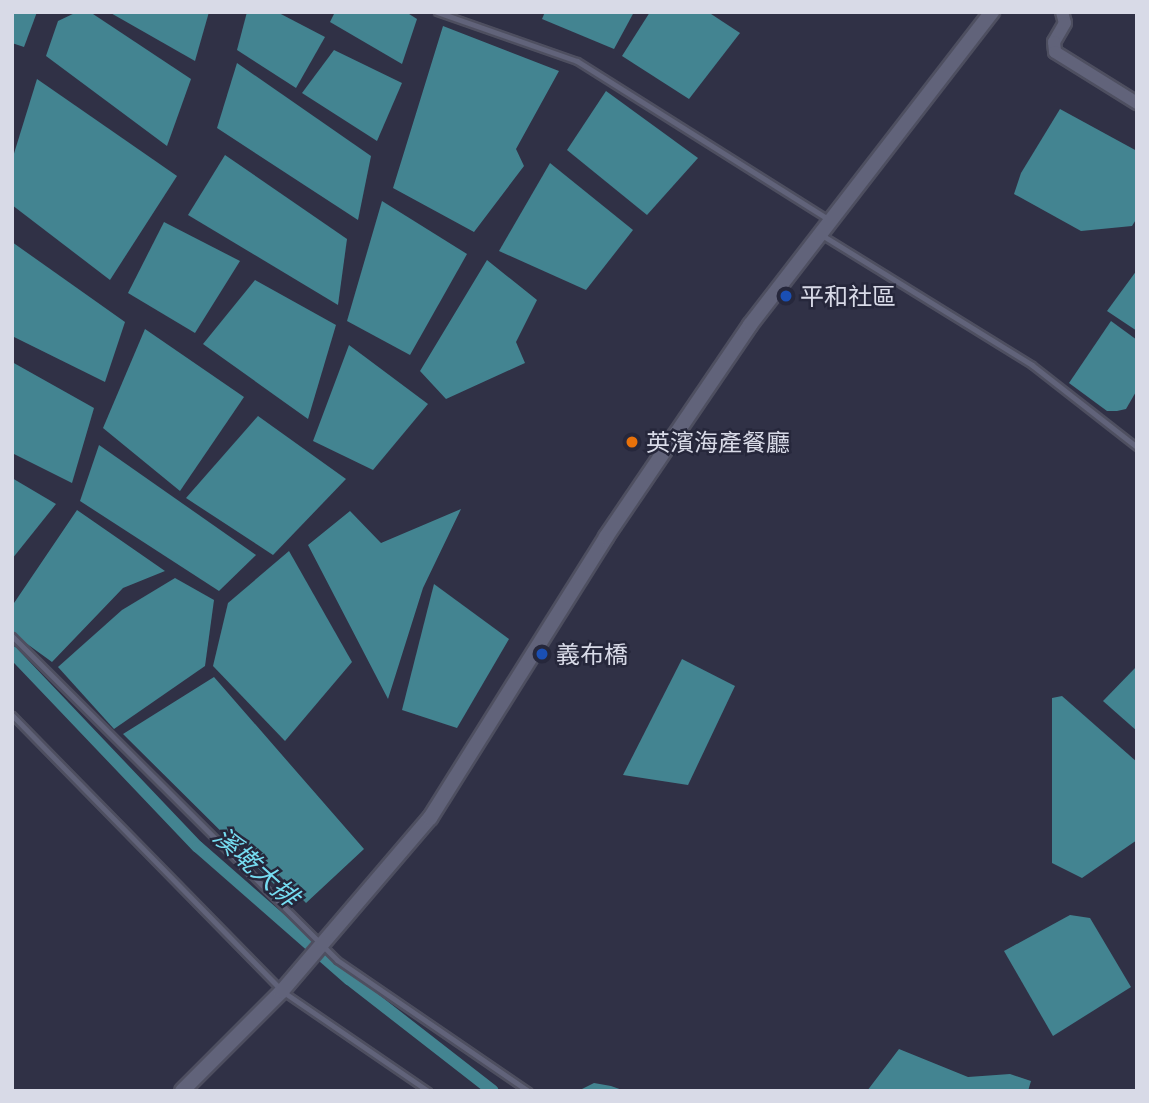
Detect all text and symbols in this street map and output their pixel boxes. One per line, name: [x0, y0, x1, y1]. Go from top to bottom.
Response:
place label: 平和社區: [800, 282, 896, 310]
marker: 平和社區: [778, 288, 794, 304]
place label: 英濱海產餐廳: [646, 428, 790, 456]
marker: 英濱海產餐廳: [624, 434, 640, 450]
place label: 義布橋: [556, 640, 628, 668]
marker: 義布橋: [534, 646, 550, 662]
water label: 溪墘大排: [207, 821, 305, 913]

